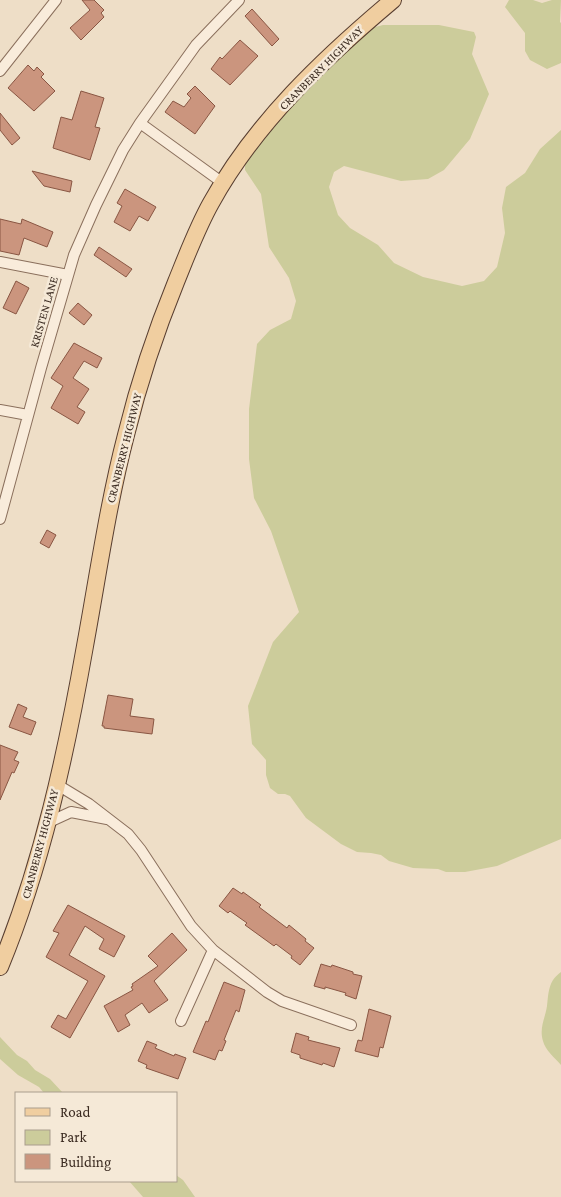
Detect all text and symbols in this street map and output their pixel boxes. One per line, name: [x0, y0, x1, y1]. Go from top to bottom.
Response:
street label: CRANBERRY HIGHWAY: [276, 23, 366, 113]
street label: KRISTEN LANE: [27, 274, 61, 349]
street label: CRANBERRY HIGHWAY: [104, 391, 145, 505]
street label: CRANBERRY HIGHWAY: [19, 787, 62, 900]
legend: [15, 1092, 178, 1182]
text: Road: [60, 1104, 91, 1120]
text: Park: [60, 1129, 87, 1145]
text: Building: [60, 1154, 111, 1171]

